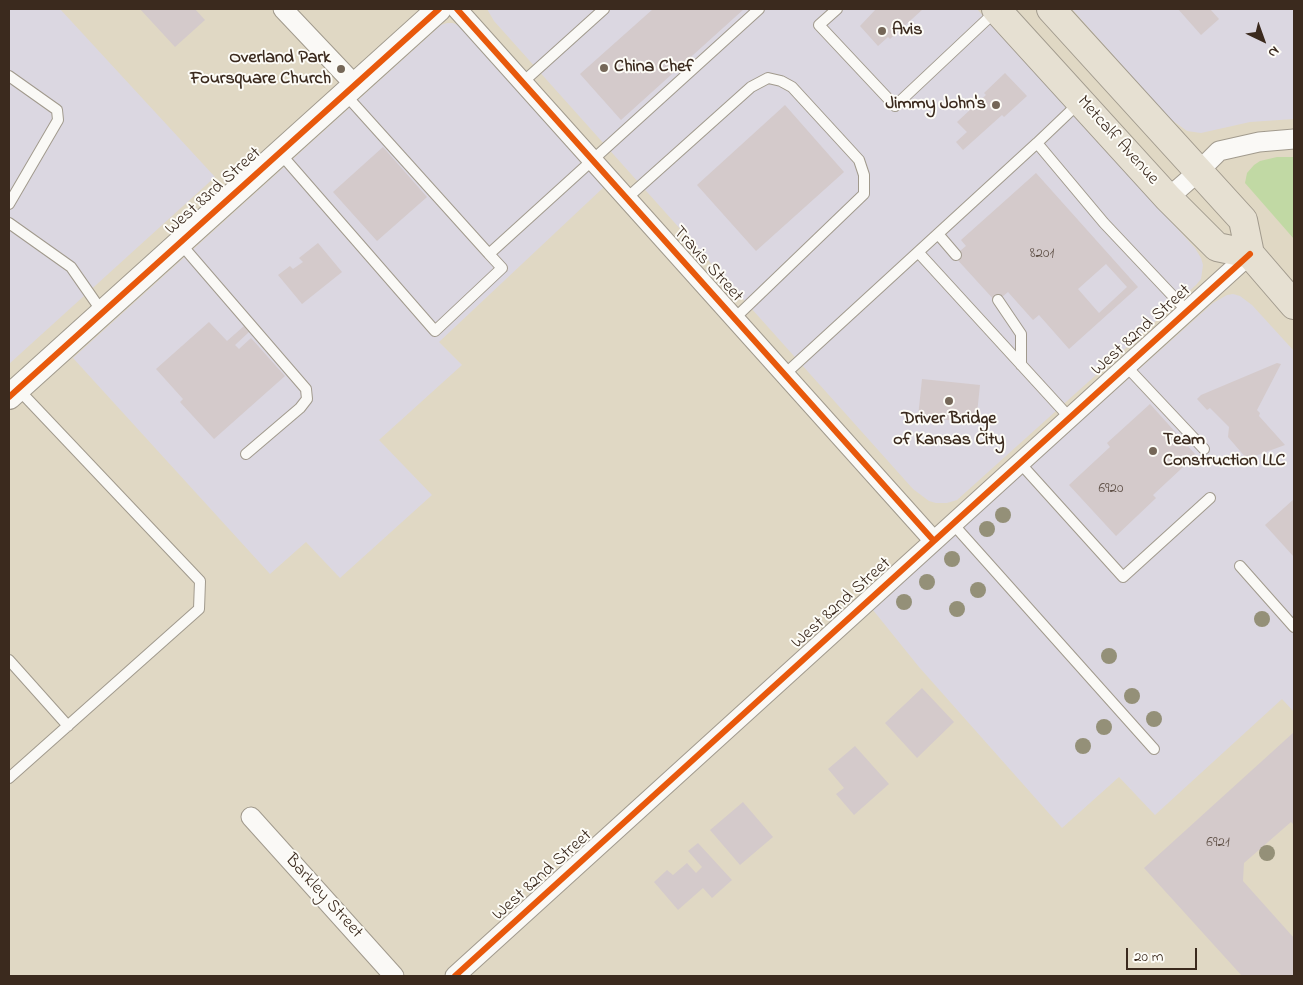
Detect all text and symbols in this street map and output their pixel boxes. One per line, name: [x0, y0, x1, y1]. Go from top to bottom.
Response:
north arrow: [1238, 15, 1288, 65]
place label: Avis: [892, 20, 922, 42]
marker: Avis: [876, 25, 888, 37]
text: N: [1263, 41, 1284, 62]
place label: Overland Park Foursquare Church: [190, 48, 331, 90]
place label: China Chef: [614, 57, 694, 79]
marker: China Chef: [598, 62, 610, 74]
marker: Overland Park Foursquare Church: [335, 63, 347, 75]
street label: Metcalf Avenue: [1071, 92, 1163, 190]
place label: Jimmy John's: [885, 94, 986, 116]
marker: Jimmy John's: [990, 99, 1002, 111]
street label: West 83rd Street: [162, 143, 266, 241]
street label: Travis Street: [667, 223, 747, 307]
house number: 8201: [1030, 246, 1054, 264]
street label: West 82nd Street: [1088, 281, 1196, 381]
marker: Driver Bridge of Kansas City: [943, 395, 955, 407]
place label: Driver Bridge of Kansas City: [893, 409, 1005, 452]
place label: Team Construction LLC: [1163, 430, 1285, 472]
marker: Team Construction LLC: [1147, 445, 1159, 457]
house number: 6920: [1098, 481, 1124, 499]
street label: West 82nd Street: [788, 554, 896, 654]
street label: West 82nd Street: [489, 826, 597, 926]
house number: 6921: [1206, 835, 1230, 853]
street label: Barkley Street: [279, 850, 367, 944]
scale bar: [1128, 938, 1199, 970]
text: 20 m: [1134, 946, 1163, 968]

